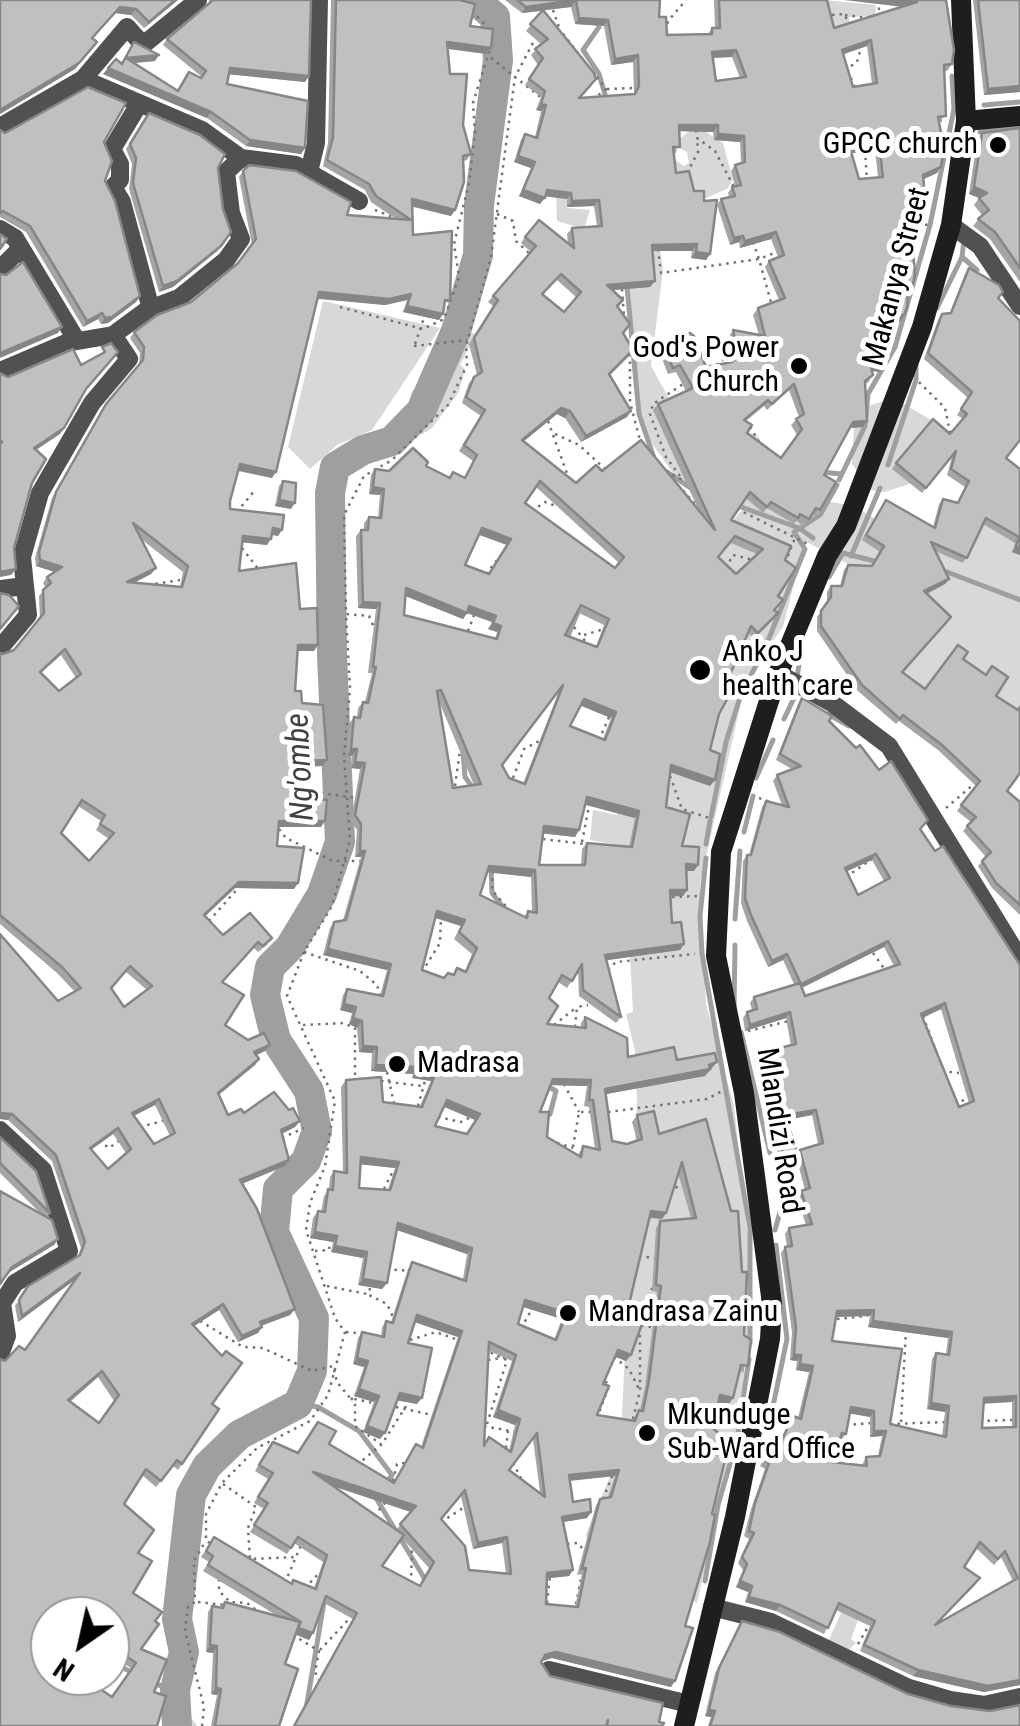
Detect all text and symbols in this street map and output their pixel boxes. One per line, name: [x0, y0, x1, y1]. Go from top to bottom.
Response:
place label: GPCC church: [823, 127, 978, 163]
marker: GPCC church: [987, 134, 1009, 156]
street label: Makanya Street: [857, 184, 939, 370]
place label: God's Power Church: [633, 331, 779, 402]
marker: God's Power Church: [788, 355, 810, 377]
place label: Anko J health care: [722, 635, 853, 706]
marker: Anko J health care: [687, 657, 713, 683]
water label: Ng'ombe: [280, 712, 324, 822]
place label: Madrasa: [417, 1046, 520, 1082]
street label: Mlandizi Road: [747, 1046, 809, 1216]
marker: Madrasa: [386, 1053, 408, 1075]
place label: Mandrasa Zainu: [588, 1295, 778, 1331]
marker: Mandrasa Zainu: [557, 1302, 579, 1324]
place label: Mkunduge Sub-Ward Office: [667, 1398, 855, 1468]
marker: Mkunduge Sub-Ward Office: [636, 1422, 658, 1444]
north arrow: [30, 1596, 130, 1696]
text: N: [48, 1651, 80, 1688]

